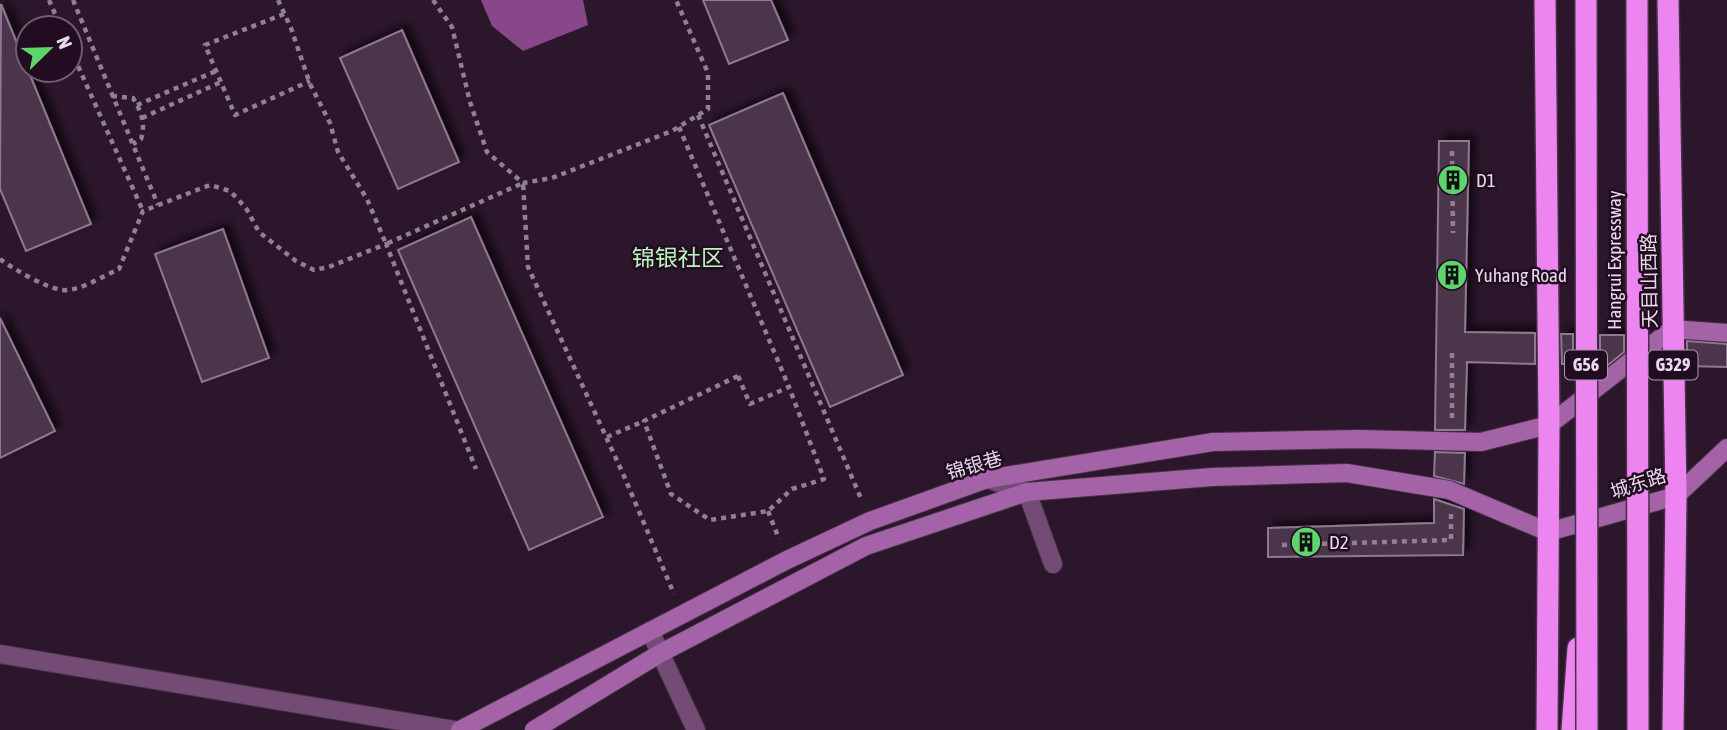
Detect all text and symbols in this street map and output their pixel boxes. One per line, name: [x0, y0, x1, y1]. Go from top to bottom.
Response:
north arrow: [14, 14, 84, 84]
text: N: [52, 33, 77, 52]
building icon: D1: [1436, 163, 1470, 197]
place label: D1: [1476, 169, 1496, 191]
street label: Hangrui Expressway: [1603, 190, 1625, 330]
street label: 天目山西路: [1637, 233, 1661, 329]
district label: 锦银社区: [632, 245, 724, 271]
building icon: Yuhang Road: [1435, 258, 1469, 292]
place label: Yuhang Road: [1475, 264, 1567, 286]
road number: G56: [1565, 351, 1607, 380]
road number: G329: [1648, 351, 1698, 380]
street label: 锦银巷: [944, 447, 1004, 483]
street label: 城东路: [1607, 464, 1669, 502]
building icon: D2: [1289, 525, 1323, 559]
place label: D2: [1329, 531, 1349, 553]

